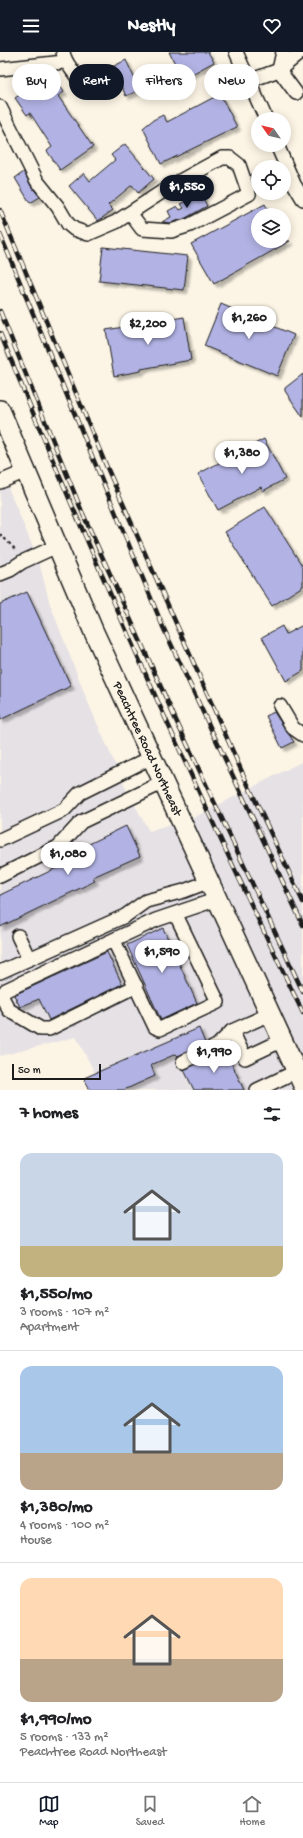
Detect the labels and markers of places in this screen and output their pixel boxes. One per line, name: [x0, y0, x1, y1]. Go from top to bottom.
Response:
pin: $1,550: [154, 175, 220, 209]
pin: $1,260: [216, 306, 282, 340]
pin: $2,200: [115, 312, 181, 346]
pin: $1,380: [209, 441, 275, 475]
pin: $1,080: [35, 842, 101, 876]
pin: $1,590: [129, 940, 195, 974]
pin: $1,990: [181, 1040, 247, 1074]

